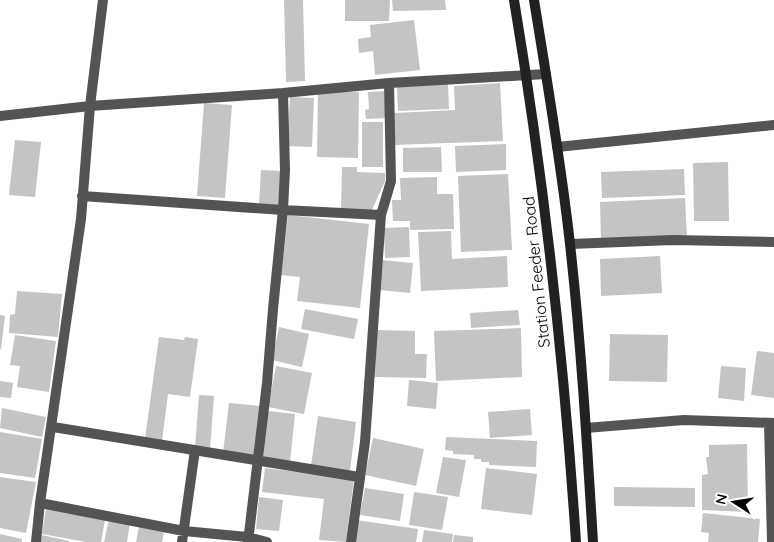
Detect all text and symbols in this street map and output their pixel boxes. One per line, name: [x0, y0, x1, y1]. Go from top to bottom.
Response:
street label: Station Feeder Road: [518, 195, 554, 349]
north arrow: [709, 477, 759, 527]
text: N: [711, 492, 731, 506]

